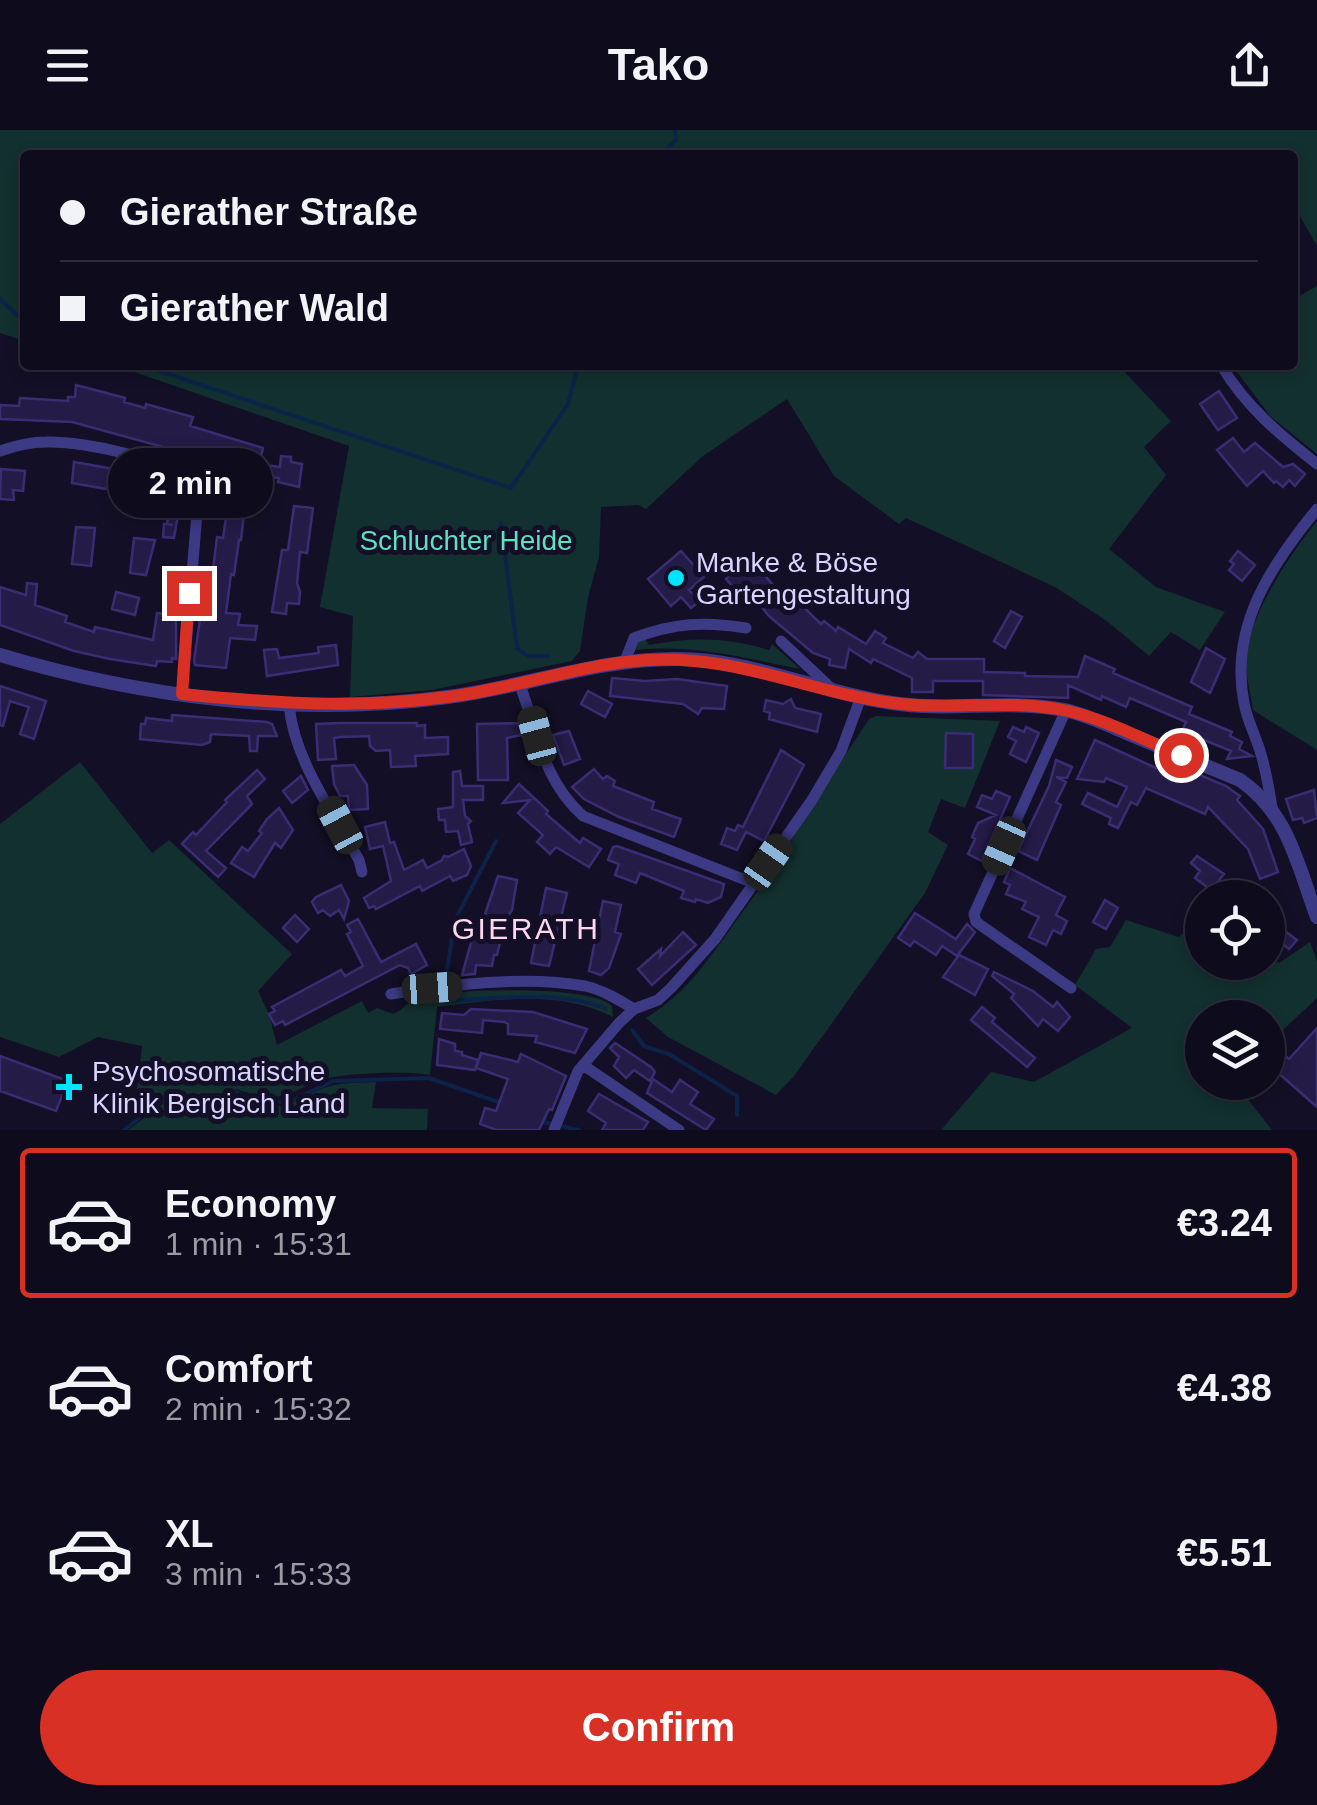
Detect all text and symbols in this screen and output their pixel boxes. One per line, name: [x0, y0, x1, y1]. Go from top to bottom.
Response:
icon: menu: [40, 38, 95, 93]
icon: share: [1222, 38, 1277, 93]
text: Tako: [608, 39, 709, 90]
text: Gierather Straße: [120, 191, 418, 233]
text: Gierather Wald: [120, 287, 389, 329]
callout: 2 min: [106, 448, 272, 518]
text: 2 min: [149, 465, 232, 501]
park label: Schluchter Heide: [359, 525, 573, 556]
place label: Manke & Böse Gartengestaltung: [696, 547, 911, 610]
marker: Manke & Böse Gartengestaltung: [665, 567, 687, 589]
route end: [167, 571, 212, 616]
car: [515, 703, 559, 769]
route start: [1159, 733, 1204, 778]
car: [313, 791, 367, 859]
car: [978, 812, 1030, 880]
car: [739, 829, 797, 895]
map controls: [1185, 880, 1285, 1100]
button: locate: [1185, 880, 1285, 980]
district label: GIERATH: [452, 912, 600, 945]
car: [401, 971, 463, 1005]
button: layers: [1185, 1000, 1285, 1100]
place label: Psychosomatische Klinik Bergisch Land: [92, 1056, 346, 1119]
marker: Psychosomatische Klinik Bergisch Land: [56, 1074, 82, 1100]
icon: car: [45, 1178, 135, 1268]
text: Economy: [165, 1183, 336, 1225]
text: €3.24: [1177, 1202, 1272, 1244]
text: 1 min · 15:31: [165, 1226, 352, 1262]
icon: car: [45, 1343, 135, 1433]
text: Comfort: [165, 1348, 313, 1390]
text: €4.38: [1177, 1367, 1272, 1409]
text: 2 min · 15:32: [165, 1391, 352, 1427]
icon: car: [45, 1508, 135, 1598]
text: XL: [165, 1513, 214, 1555]
text: €5.51: [1177, 1532, 1272, 1574]
text: 3 min · 15:33: [165, 1556, 352, 1592]
button: Confirm: [40, 1670, 1277, 1785]

